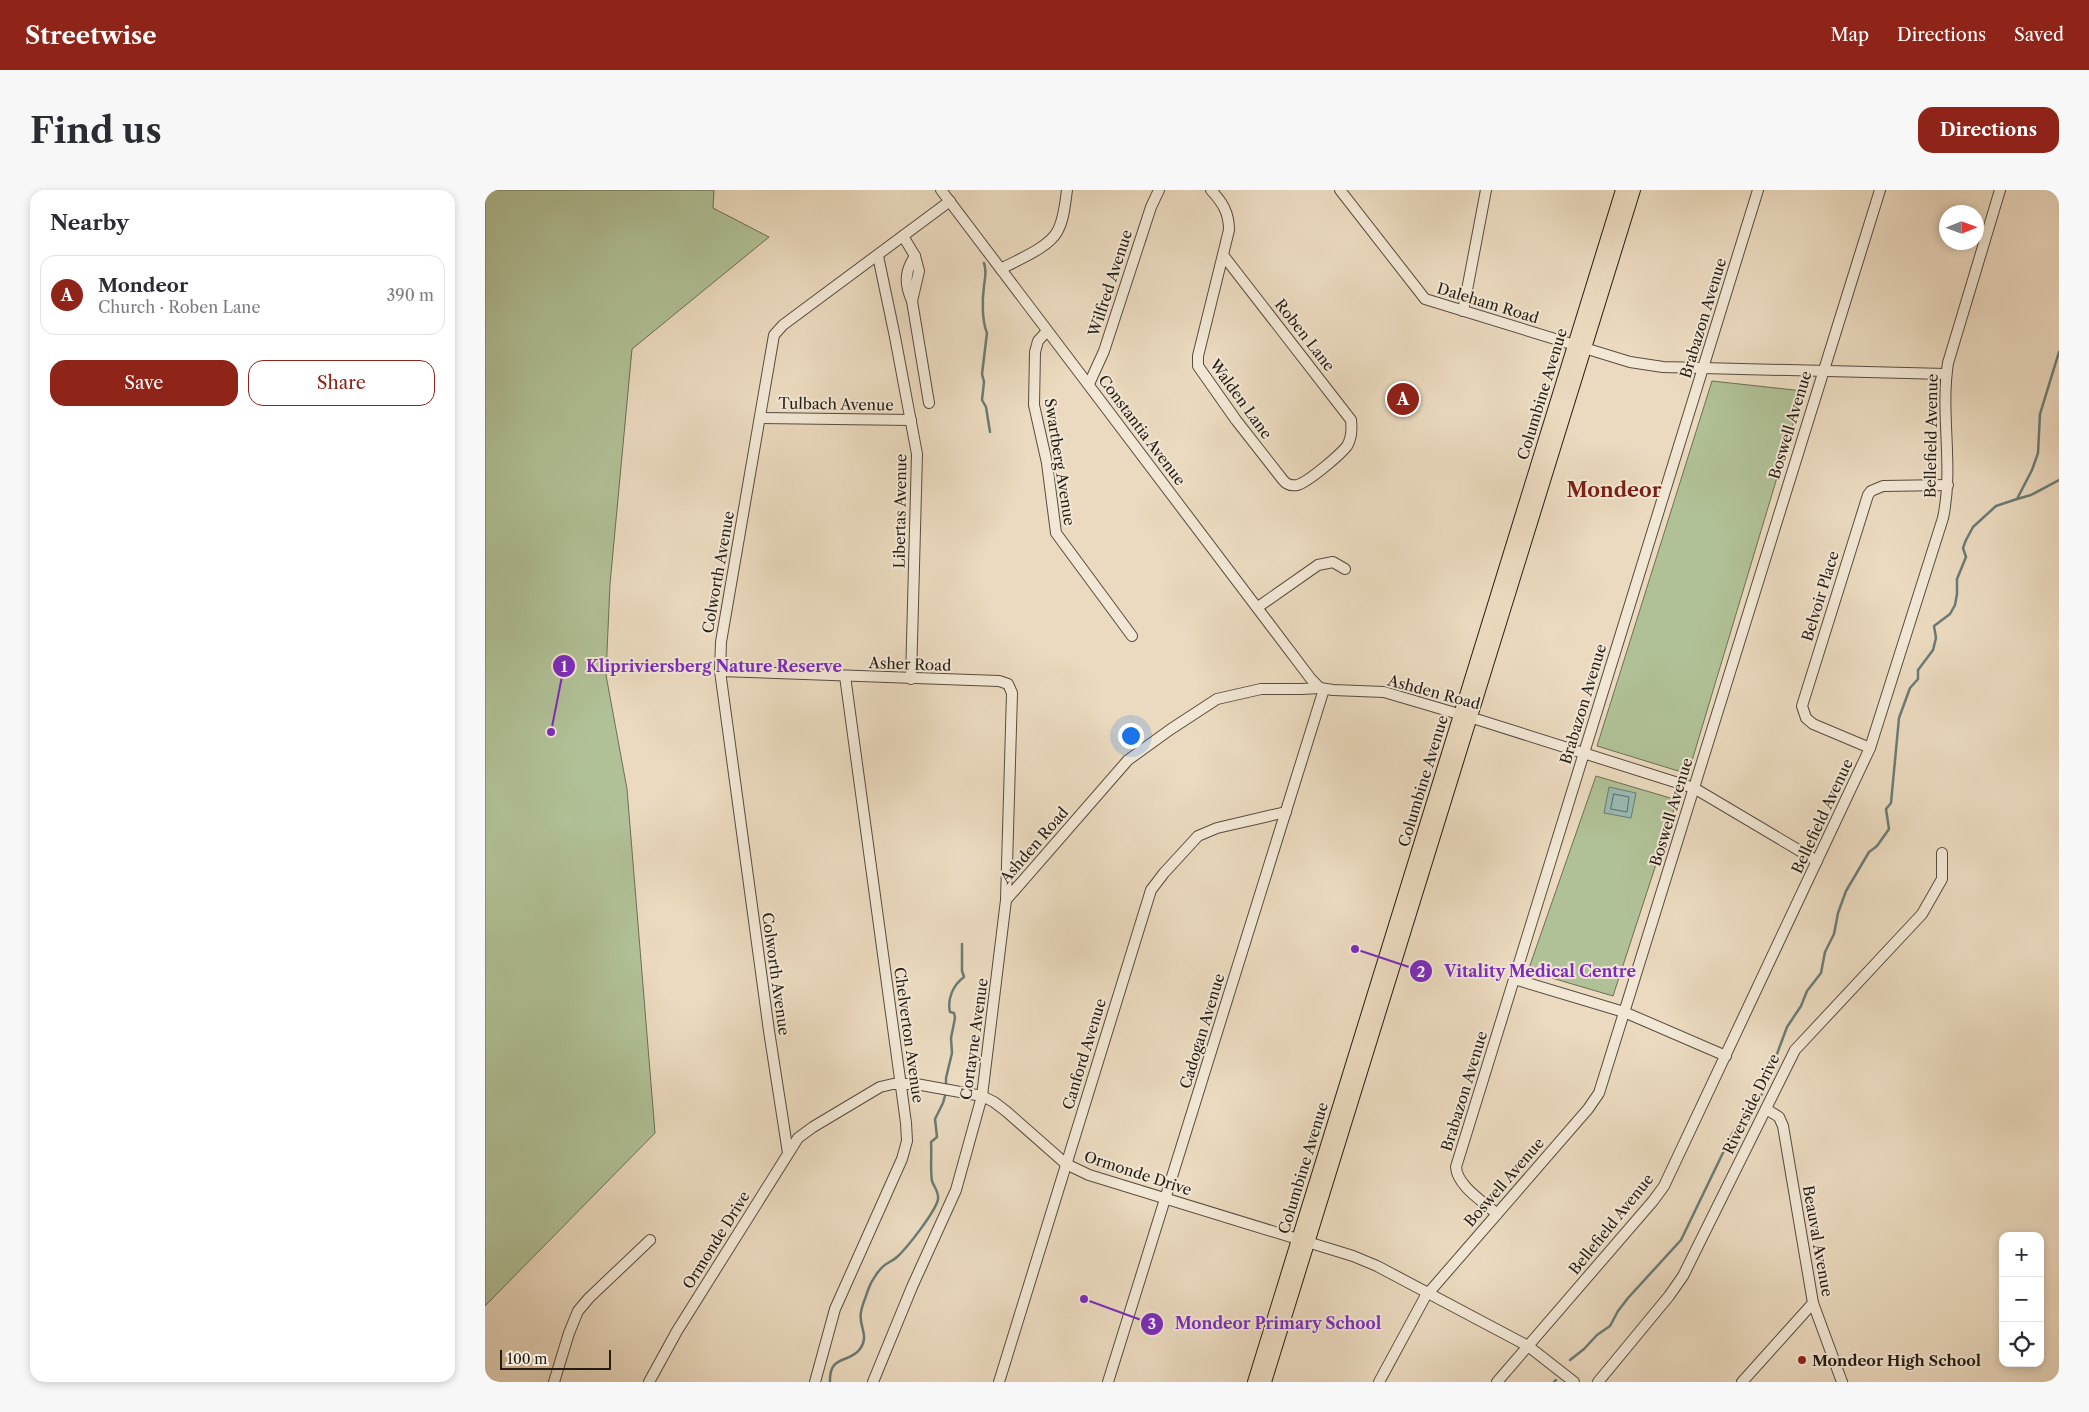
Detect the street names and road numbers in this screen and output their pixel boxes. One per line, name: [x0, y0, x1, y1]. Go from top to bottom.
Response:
street label: Wilfred Avenue: [1083, 227, 1136, 340]
street label: Brabazon Avenue: [1676, 256, 1730, 380]
street label: Daleham Road: [1435, 279, 1541, 327]
street label: Roben Lane: [1271, 295, 1339, 375]
street label: Columbine Avenue: [1513, 326, 1571, 462]
street label: Walden Lane: [1205, 355, 1276, 443]
street label: Boswell Avenue: [1765, 369, 1815, 481]
street label: Constantia Avenue: [1094, 371, 1190, 489]
street label: Bellefield Avenue: [1920, 374, 1942, 498]
street label: Tulbach Avenue: [778, 393, 894, 415]
street label: Swartberg Avenue: [1041, 397, 1079, 527]
street label: Libertas Avenue: [890, 454, 910, 568]
street label: Colworth Avenue: [698, 509, 738, 635]
street label: Belvoir Place: [1797, 549, 1843, 643]
street label: Brabazon Avenue: [1556, 642, 1610, 766]
street label: Asher Road: [867, 653, 952, 675]
street label: Ashden Road: [1385, 670, 1482, 713]
street label: Columbine Avenue: [1394, 713, 1452, 849]
street label: Boswell Avenue: [1646, 756, 1696, 868]
street label: Bellefield Avenue: [1787, 756, 1857, 876]
street label: Ashden Road: [995, 803, 1072, 888]
street label: Colworth Avenue: [758, 911, 794, 1037]
street label: Chelverton Avenue: [890, 966, 928, 1104]
street label: Cadogan Avenue: [1175, 971, 1229, 1091]
street label: Cortayne Avenue: [956, 977, 992, 1101]
street label: Canford Avenue: [1058, 996, 1110, 1112]
street label: Brabazon Avenue: [1437, 1029, 1491, 1153]
street label: Riverside Drive: [1718, 1051, 1784, 1157]
street label: Columbine Avenue: [1274, 1100, 1332, 1236]
street label: Boswell Avenue: [1460, 1133, 1548, 1231]
street label: Ormonde Drive: [1082, 1147, 1194, 1199]
street label: Bellefield Avenue: [1564, 1170, 1658, 1278]
street label: Beauval Avenue: [1799, 1184, 1837, 1298]
street label: Ormonde Drive: [678, 1188, 754, 1292]

